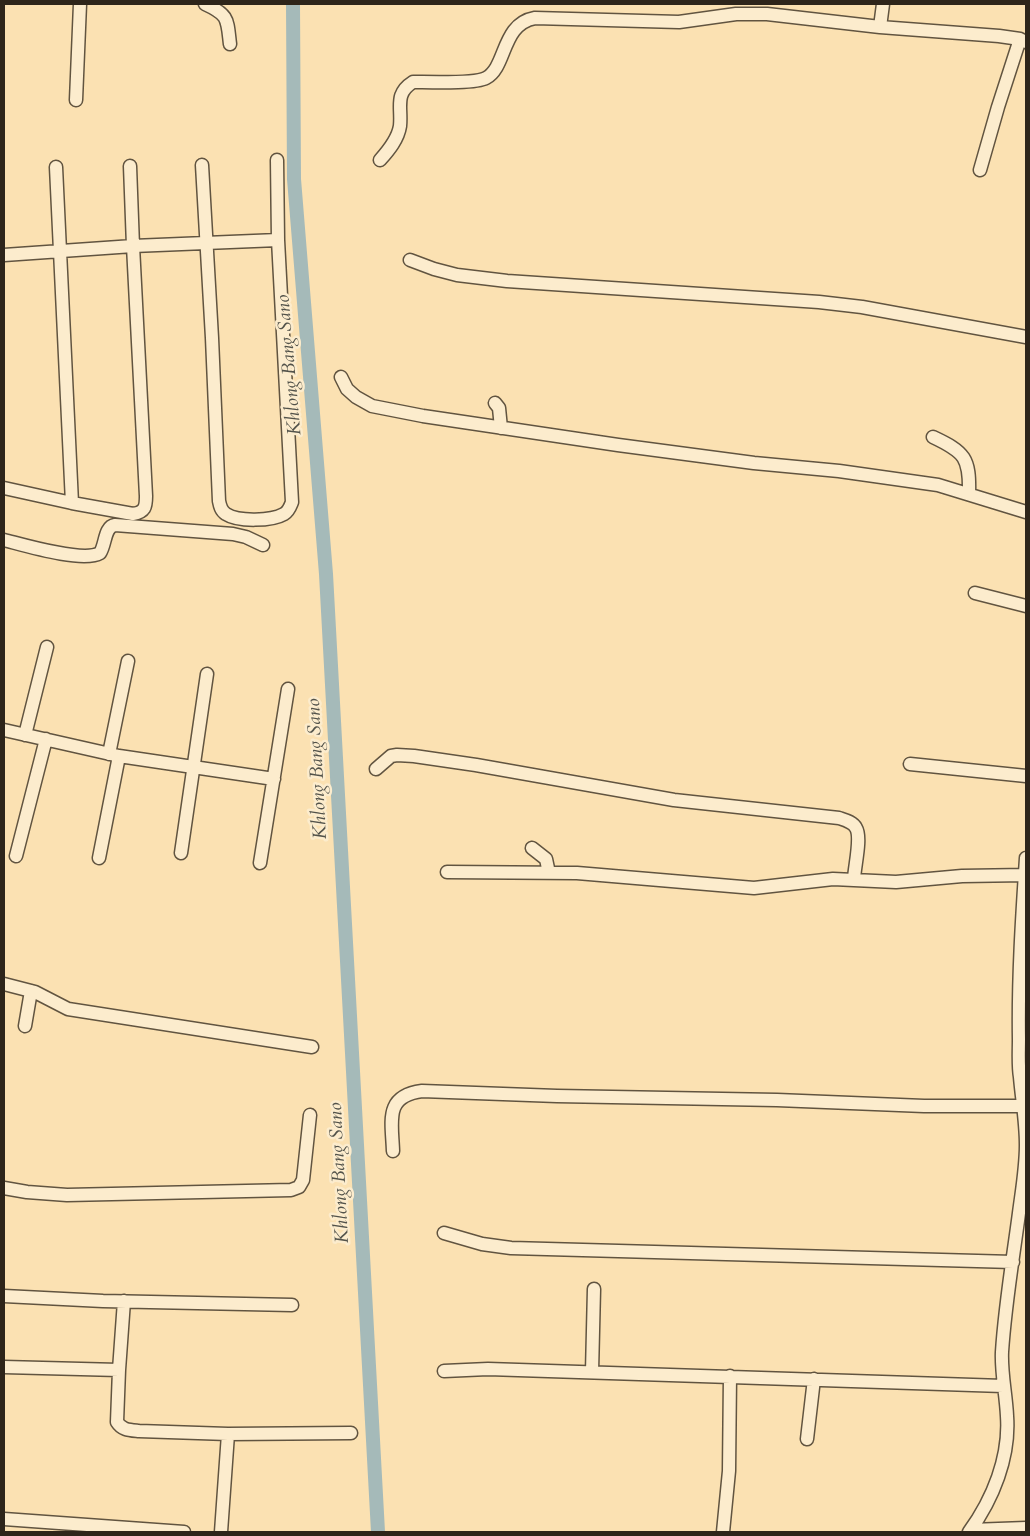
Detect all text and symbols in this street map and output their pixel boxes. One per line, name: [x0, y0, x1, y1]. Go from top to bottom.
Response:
water label: Khlong Bang Sano: [272, 294, 308, 436]
water label: Khlong Bang Sano: [303, 698, 333, 840]
water label: Khlong Bang Sano: [325, 1102, 355, 1244]

